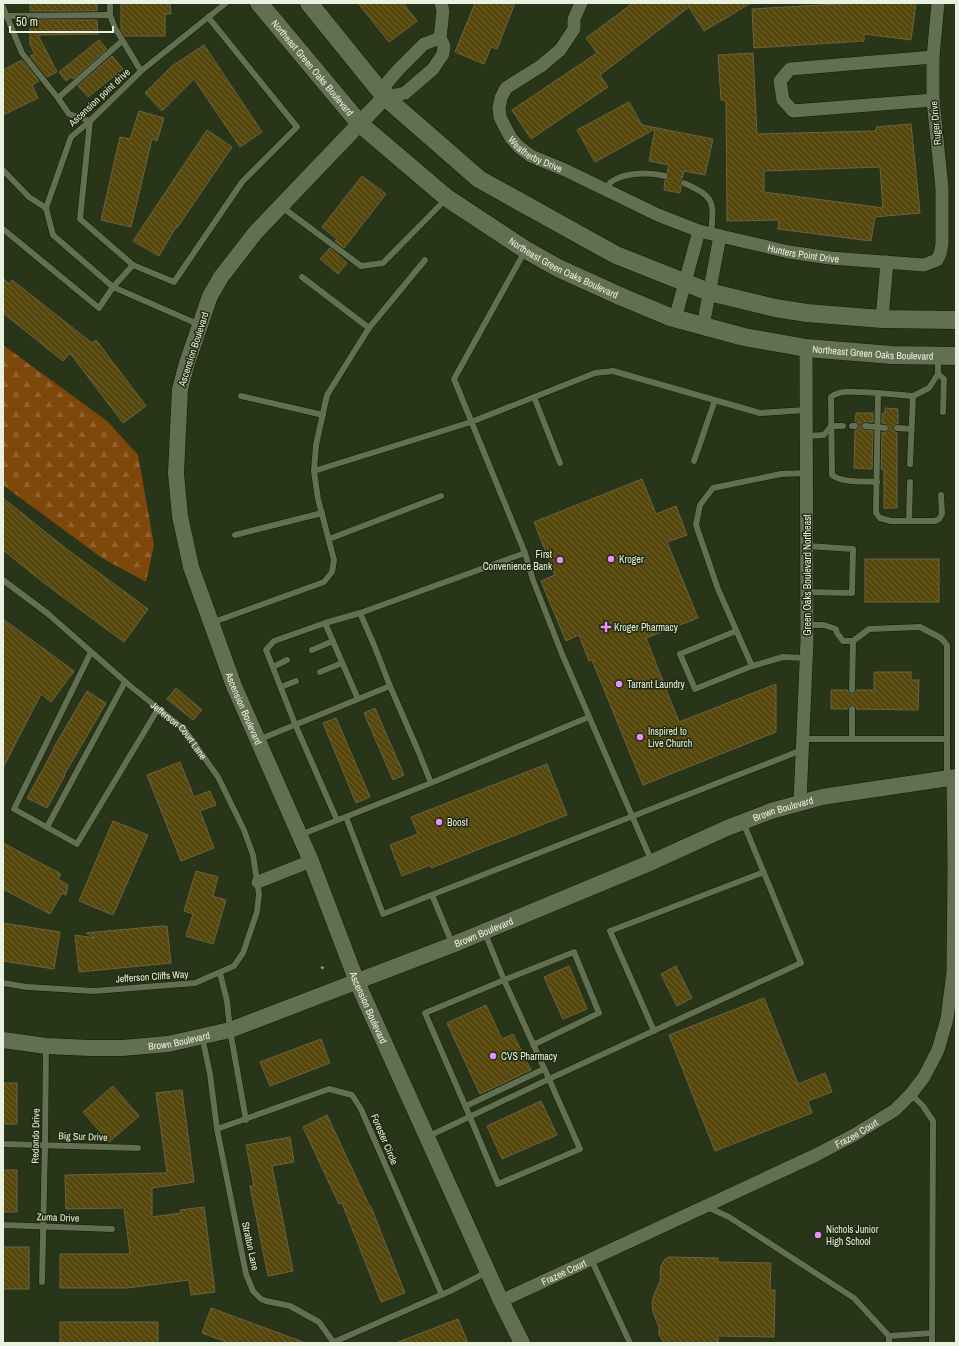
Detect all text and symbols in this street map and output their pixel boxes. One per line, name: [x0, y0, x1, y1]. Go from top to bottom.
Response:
scale bar: [10, 8, 113, 34]
text: 50 m: [16, 14, 38, 30]
street label: Northeast Green Oaks Boulevard: [269, 17, 356, 119]
street label: Ascension point drive: [65, 65, 133, 130]
street label: Ruger Drive: [927, 100, 944, 146]
street label: Weatherby Drive: [505, 133, 565, 175]
street label: Northeast Green Oaks Boulevard: [506, 234, 620, 301]
street label: Hunters Point Drive: [766, 241, 840, 266]
street label: Ascension Boulevard: [175, 310, 212, 389]
street label: Northeast Green Oaks Boulevard: [812, 343, 933, 363]
street label: Green Oaks Boulevard Northeast: [801, 514, 814, 636]
place label: First Convenience Bank: [483, 548, 553, 573]
place label: Kroger: [619, 553, 644, 566]
marker: Kroger: [606, 554, 616, 564]
marker: First Convenience Bank: [555, 555, 565, 565]
place label: Kroger Pharmacy: [614, 621, 679, 634]
marker: Kroger Pharmacy: [601, 622, 611, 632]
street label: Ascension Boulevard: [222, 670, 265, 747]
place label: Tarrant Laundry: [627, 678, 685, 691]
marker: Tarrant Laundry: [614, 679, 624, 689]
street label: Jefferson Court Lane: [148, 699, 210, 763]
place label: Inspired to Live Church: [648, 725, 692, 750]
marker: Inspired to Live Church: [635, 732, 645, 742]
street label: Brown Boulevard: [751, 794, 815, 824]
place label: Boost: [447, 816, 469, 829]
marker: Boost: [434, 817, 444, 827]
street label: Brown Boulevard: [452, 914, 515, 950]
street label: Jefferson Cliffs Way: [115, 967, 190, 986]
street label: Ascension Boulevard: [346, 969, 390, 1046]
street label: Brown Boulevard: [148, 1029, 211, 1053]
place label: CVS Pharmacy: [501, 1050, 558, 1063]
marker: CVS Pharmacy: [488, 1051, 498, 1061]
street label: Redondo Drive: [29, 1108, 42, 1164]
street label: Forester Circle: [368, 1112, 401, 1167]
street label: Frazee Court: [833, 1116, 881, 1151]
street label: Big Sur Drive: [58, 1129, 108, 1144]
street label: Zuma Drive: [36, 1210, 80, 1225]
street label: Stratton Lane: [239, 1221, 262, 1272]
place label: Nichols Junior High School: [826, 1223, 879, 1248]
marker: Nichols Junior High School: [813, 1230, 823, 1240]
street label: Frazee Court: [539, 1256, 589, 1288]

